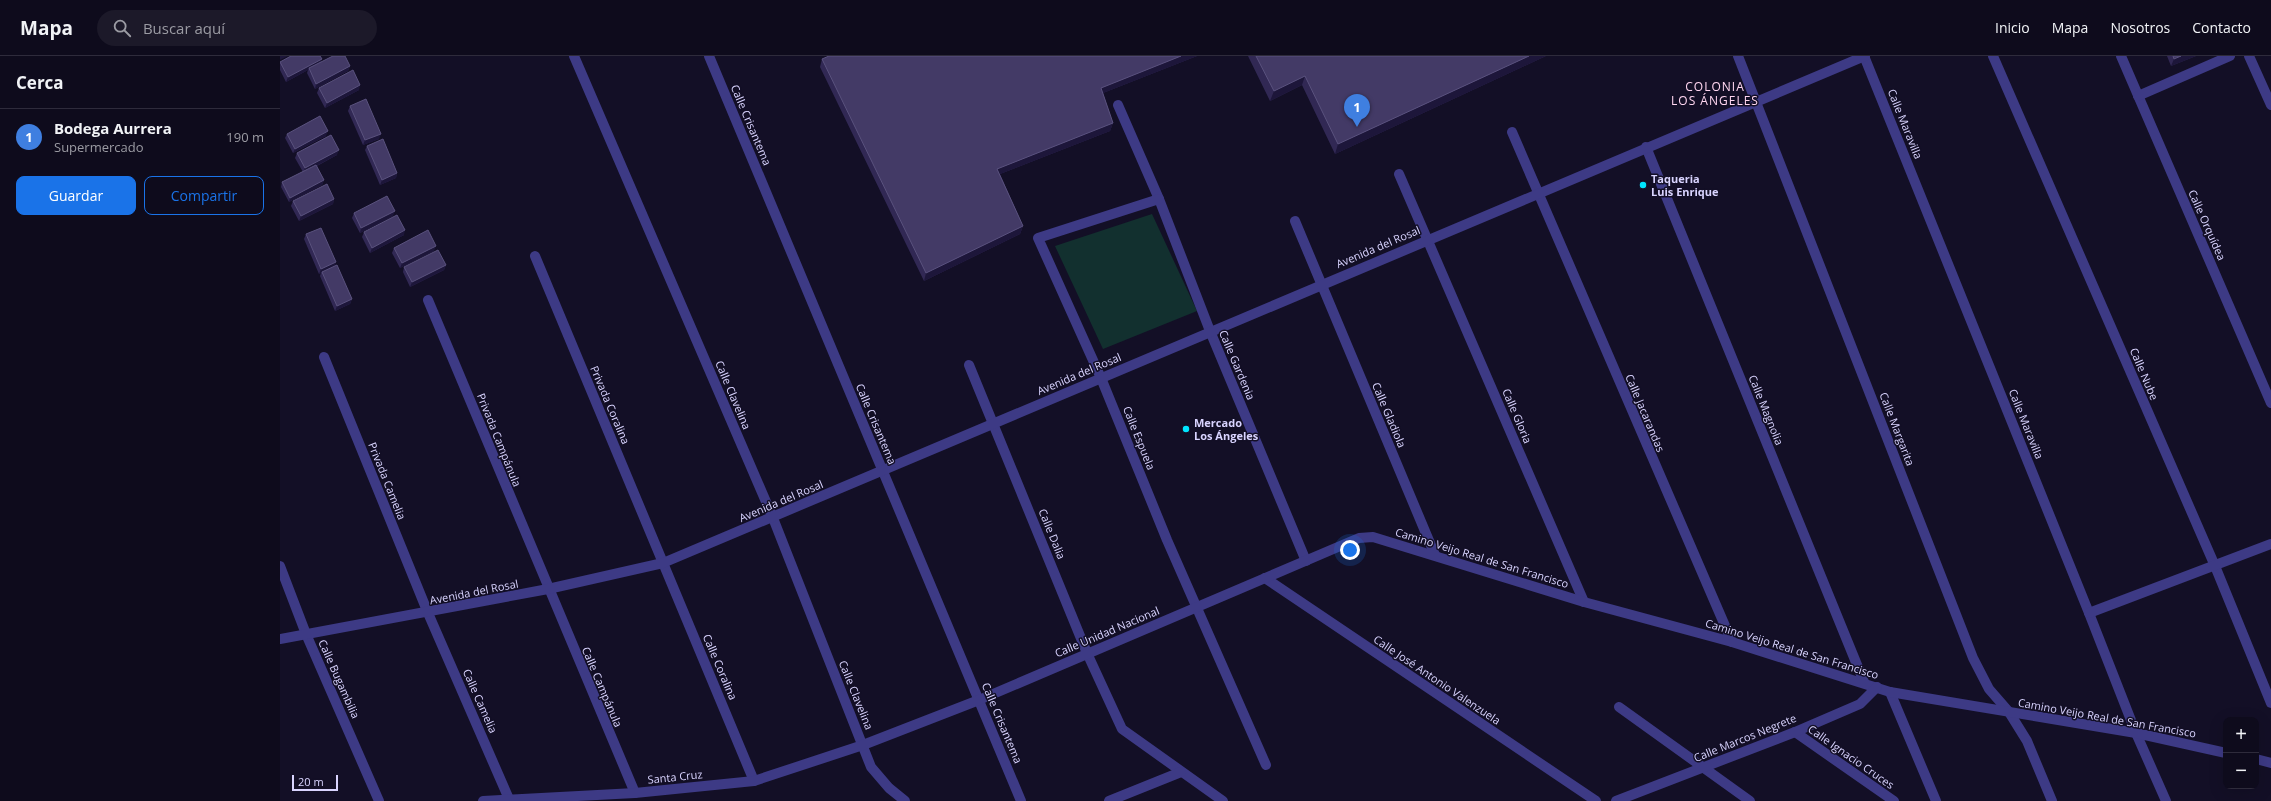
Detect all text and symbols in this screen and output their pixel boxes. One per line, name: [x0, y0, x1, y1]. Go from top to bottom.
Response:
search box: [97, 10, 377, 46]
text: Mapa: [20, 15, 73, 41]
icon: search: [111, 17, 133, 39]
text: Buscar aquí: [143, 18, 225, 38]
text: Inicio: [1995, 18, 2030, 37]
text: Mapa: [2052, 18, 2088, 37]
text: Nosotros: [2110, 18, 2170, 37]
text: Contacto: [2192, 18, 2251, 37]
text: Cerca: [16, 71, 64, 94]
district label: COLONIA LOS ÁNGELES: [1671, 78, 1759, 109]
street label: Calle Crisantema: [728, 82, 775, 167]
street label: Calle Maravilla: [1885, 87, 1926, 161]
pin: 1: [1344, 94, 1370, 127]
text: Bodega Aurrera: [54, 118, 172, 138]
text: 1: [25, 128, 33, 146]
text: 190 m: [226, 128, 264, 146]
text: Supermercado: [54, 138, 144, 156]
place label: Taqueria Luis Enrique: [1651, 171, 1719, 199]
button: Guardar: [16, 176, 136, 215]
button: Compartir: [144, 176, 264, 215]
marker: Taqueria Luis Enrique: [1638, 180, 1648, 190]
street label: Calle Orquídea: [2185, 187, 2230, 263]
street label: Avenida del Rosal: [1333, 222, 1422, 271]
street label: Calle Gardenia: [1216, 327, 1259, 402]
street label: Calle Nube: [2127, 345, 2162, 402]
street label: Avenida del Rosal: [1034, 349, 1123, 398]
street label: Calle Clavelina: [712, 358, 755, 432]
street label: Privada Coralina: [587, 363, 634, 446]
street label: Calle Jacarandas: [1622, 371, 1669, 454]
street label: Calle Magnolia: [1746, 372, 1787, 447]
street label: Calle Gladiola: [1369, 380, 1410, 450]
street label: Calle Crisantema: [853, 381, 900, 466]
street label: Calle Gloria: [1499, 386, 1536, 446]
street label: Calle Maravilla: [2006, 387, 2047, 461]
street label: Calle Margarita: [1877, 390, 1918, 468]
street label: Privada Campánula: [474, 391, 525, 489]
street label: Calle Espuela: [1120, 404, 1159, 472]
place label: Mercado Los Ángeles: [1194, 415, 1259, 443]
marker: Mercado Los Ángeles: [1181, 424, 1191, 434]
street label: Privada Camelia: [365, 440, 410, 522]
street label: Avenida del Rosal: [736, 476, 825, 525]
street label: Calle Dalia: [1036, 506, 1069, 561]
street label: Camino Veijo Real de San Francisco: [1394, 524, 1571, 591]
your location: [1340, 540, 1360, 560]
street label: Avenida del Rosal: [428, 576, 519, 607]
street label: Calle Unidad Nacional: [1052, 603, 1161, 660]
street label: Camino Veijo Real de San Francisco: [1704, 615, 1881, 682]
street label: Calle José Antonio Valenzuela: [1371, 631, 1504, 728]
street label: Calle Coralina: [700, 632, 741, 702]
street label: Calle Bugambilia: [315, 637, 364, 721]
street label: Calle Campánula: [579, 644, 626, 729]
street label: Calle Clavelina: [836, 658, 877, 732]
street label: Calle Camelia: [460, 666, 501, 735]
street label: Calle Crisantema: [979, 680, 1026, 765]
street label: Camino Veijo Real de San Francisco: [2017, 694, 2198, 741]
street label: Calle Marcos Negrete: [1691, 710, 1798, 765]
map controls: [2223, 717, 2259, 789]
button: +: [2223, 717, 2259, 753]
street label: Calle Ignacio Cruces: [1805, 721, 1897, 792]
button: −: [2223, 753, 2259, 789]
street label: Santa Cruz: [647, 766, 703, 787]
scale bar: [292, 773, 338, 792]
text: 20 m: [298, 774, 324, 789]

